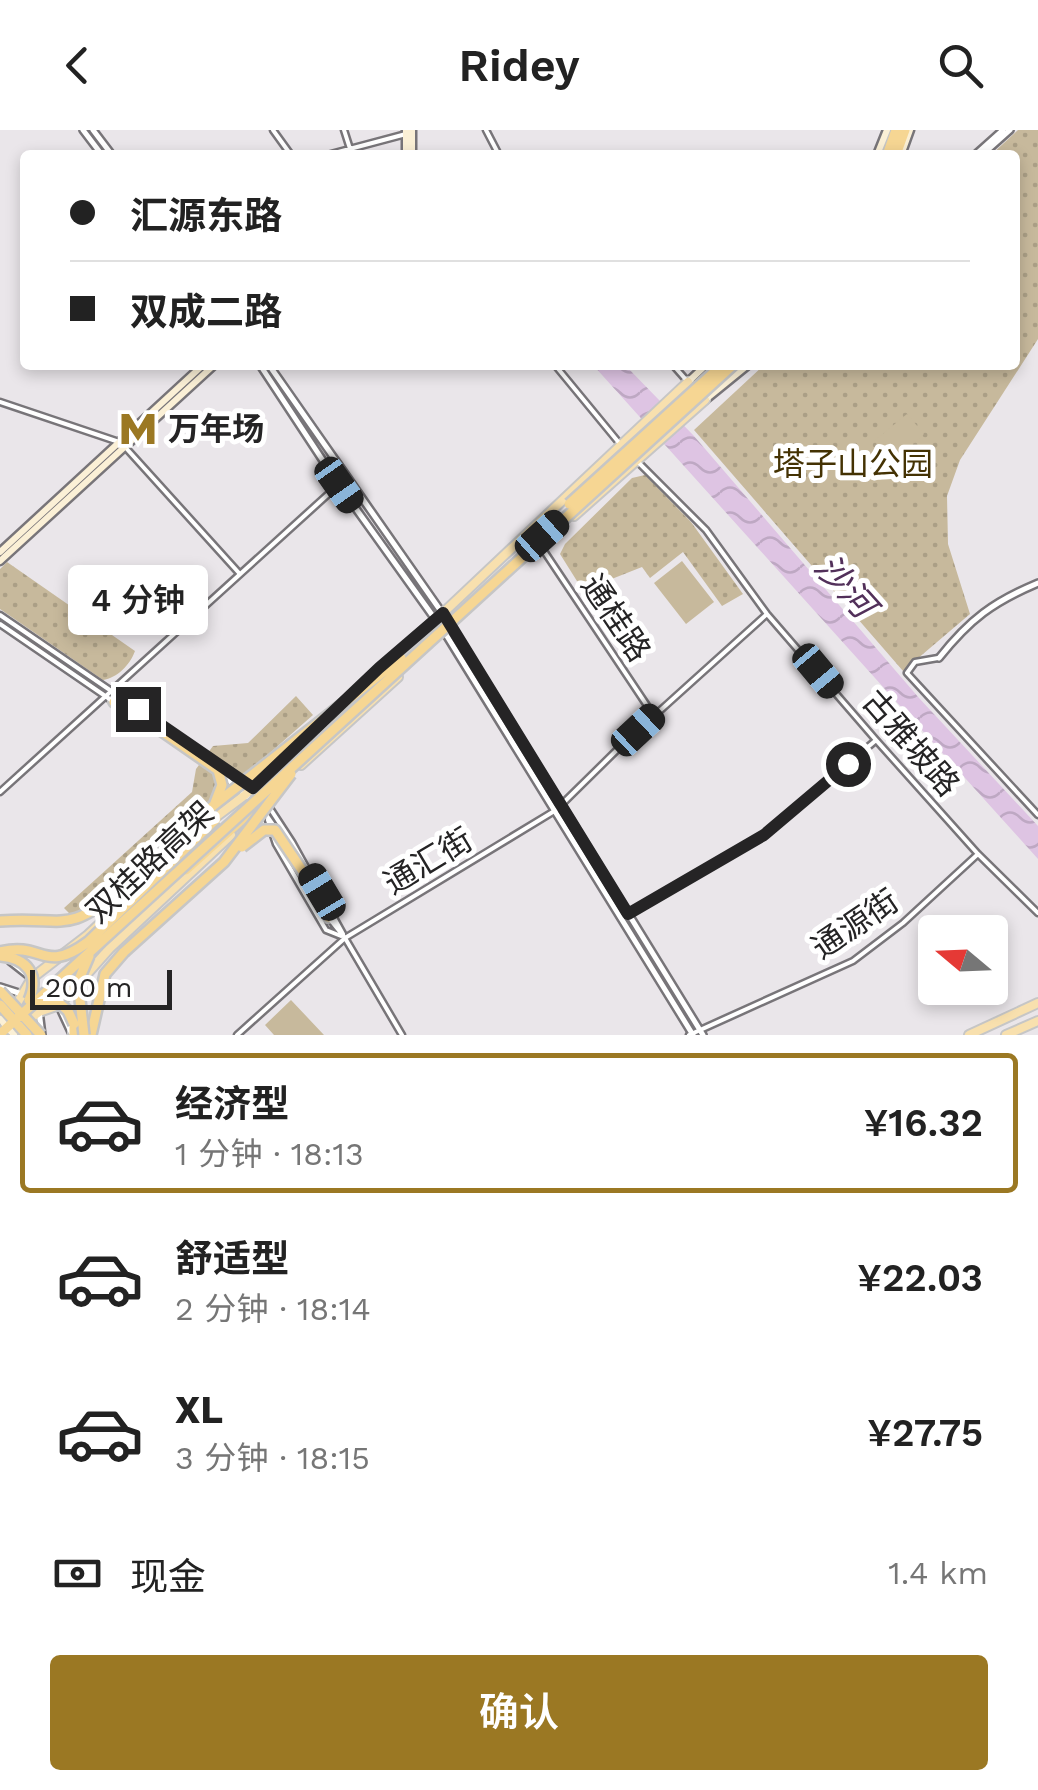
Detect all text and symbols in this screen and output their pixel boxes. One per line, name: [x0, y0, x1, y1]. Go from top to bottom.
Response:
icon: back: [50, 38, 105, 93]
icon: search: [933, 38, 988, 93]
text: Ridey: [458, 39, 580, 92]
text: 汇源东路: [130, 194, 282, 238]
text: 双成二路: [130, 290, 282, 334]
metro station icon: 万年场: [117, 408, 159, 450]
place label: 万年场: [168, 410, 264, 448]
park label: 塔子山公园: [773, 445, 933, 483]
car: [310, 452, 368, 518]
car: [510, 505, 574, 567]
water label: 沙河: [806, 546, 888, 631]
callout: 4 分钟: [68, 564, 208, 634]
street label: 通桂路: [573, 568, 659, 668]
text: 4 分钟: [91, 581, 185, 619]
car: [787, 638, 849, 704]
street label: 古雅坡路: [855, 682, 967, 804]
route end: [116, 687, 161, 732]
car: [606, 699, 670, 761]
route start: [826, 742, 871, 787]
street label: 双桂路高架: [79, 794, 221, 930]
street label: 通汇街: [377, 820, 479, 902]
car: [294, 859, 350, 925]
street label: 通源街: [805, 881, 905, 967]
north arrow: [918, 915, 1008, 1005]
map controls: [918, 915, 1008, 1005]
scale bar: [30, 965, 172, 1010]
text: 200 m: [45, 971, 132, 1004]
icon: car: [55, 1078, 145, 1168]
text: 经济型: [175, 1082, 289, 1126]
text: ¥16.32: [864, 1101, 983, 1145]
text: 1 分钟 · 18:13: [175, 1135, 364, 1173]
icon: car: [55, 1233, 145, 1323]
text: 舒适型: [175, 1237, 289, 1281]
text: ¥22.03: [857, 1256, 983, 1300]
text: 2 分钟 · 18:14: [175, 1290, 371, 1328]
icon: car: [55, 1388, 145, 1478]
text: XL: [175, 1388, 223, 1432]
text: ¥27.75: [867, 1411, 983, 1455]
text: 3 分钟 · 18:15: [175, 1439, 370, 1477]
icon: cash: [50, 1546, 105, 1601]
text: 1.4 km: [888, 1554, 988, 1592]
text: 现金: [130, 1555, 206, 1599]
button: 确认: [50, 1655, 988, 1770]

